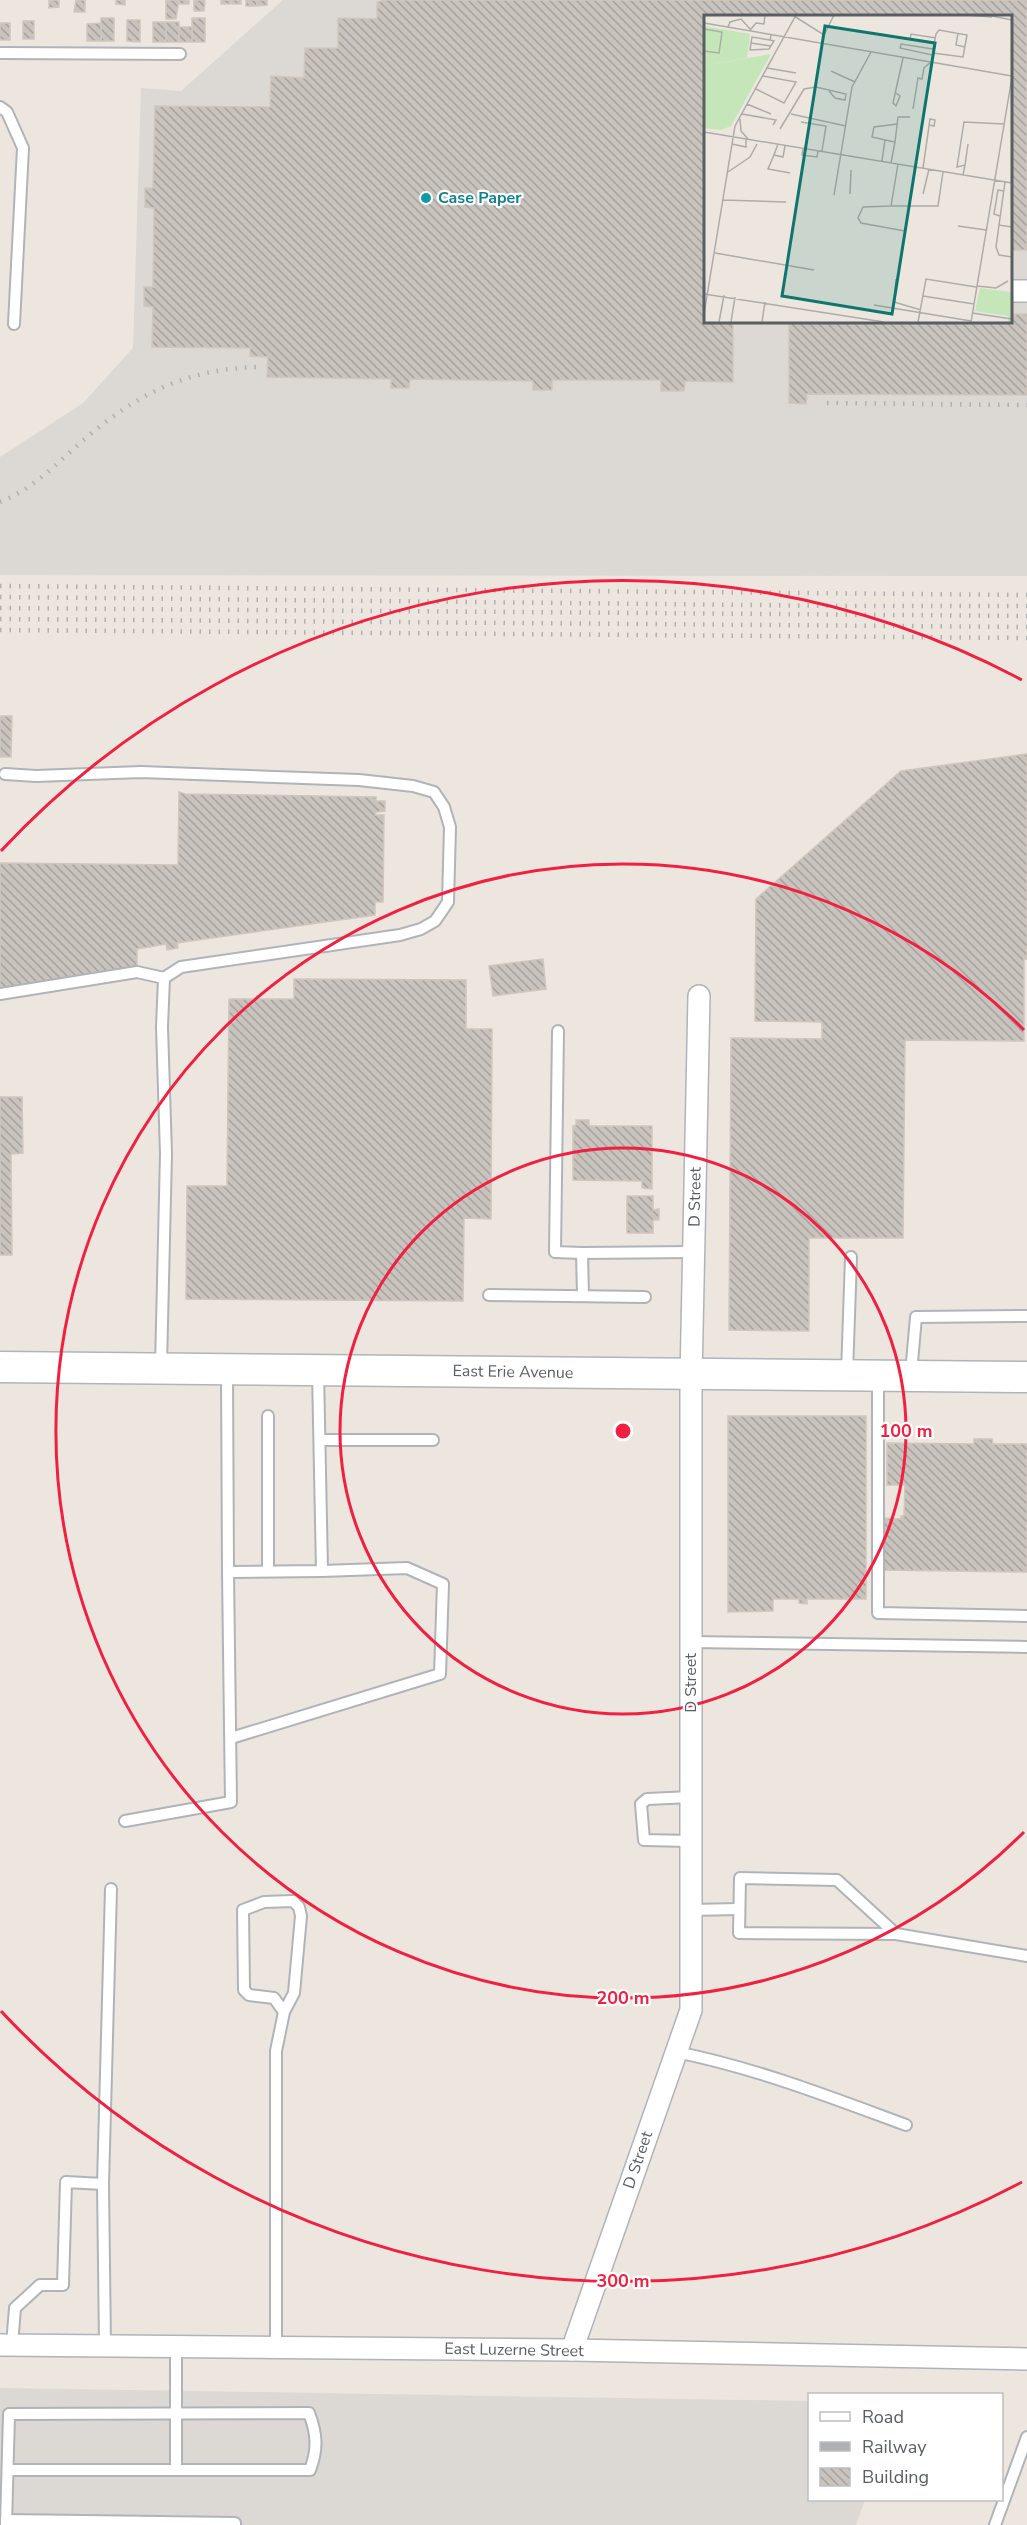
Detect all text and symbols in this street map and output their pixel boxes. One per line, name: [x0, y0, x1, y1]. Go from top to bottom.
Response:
inset map: [704, 15, 1012, 322]
place label: Case Paper: [438, 187, 522, 209]
marker: Case Paper: [419, 191, 433, 205]
street label: D Street: [683, 1167, 707, 1227]
street label: East Erie Avenue: [452, 1360, 574, 1384]
text: 100 m: [879, 1419, 933, 1443]
centre of rings: [613, 1421, 633, 1441]
street label: D Street: [680, 1653, 702, 1713]
text: 200 m: [596, 1986, 650, 2010]
street label: D Street: [618, 2128, 658, 2192]
text: 300 m: [596, 2269, 650, 2293]
street label: East Luzerne Street: [444, 2338, 584, 2362]
legend: [808, 2393, 1003, 2501]
text: Road: [862, 2405, 904, 2429]
text: Railway: [862, 2435, 927, 2459]
text: Building: [862, 2465, 929, 2489]

